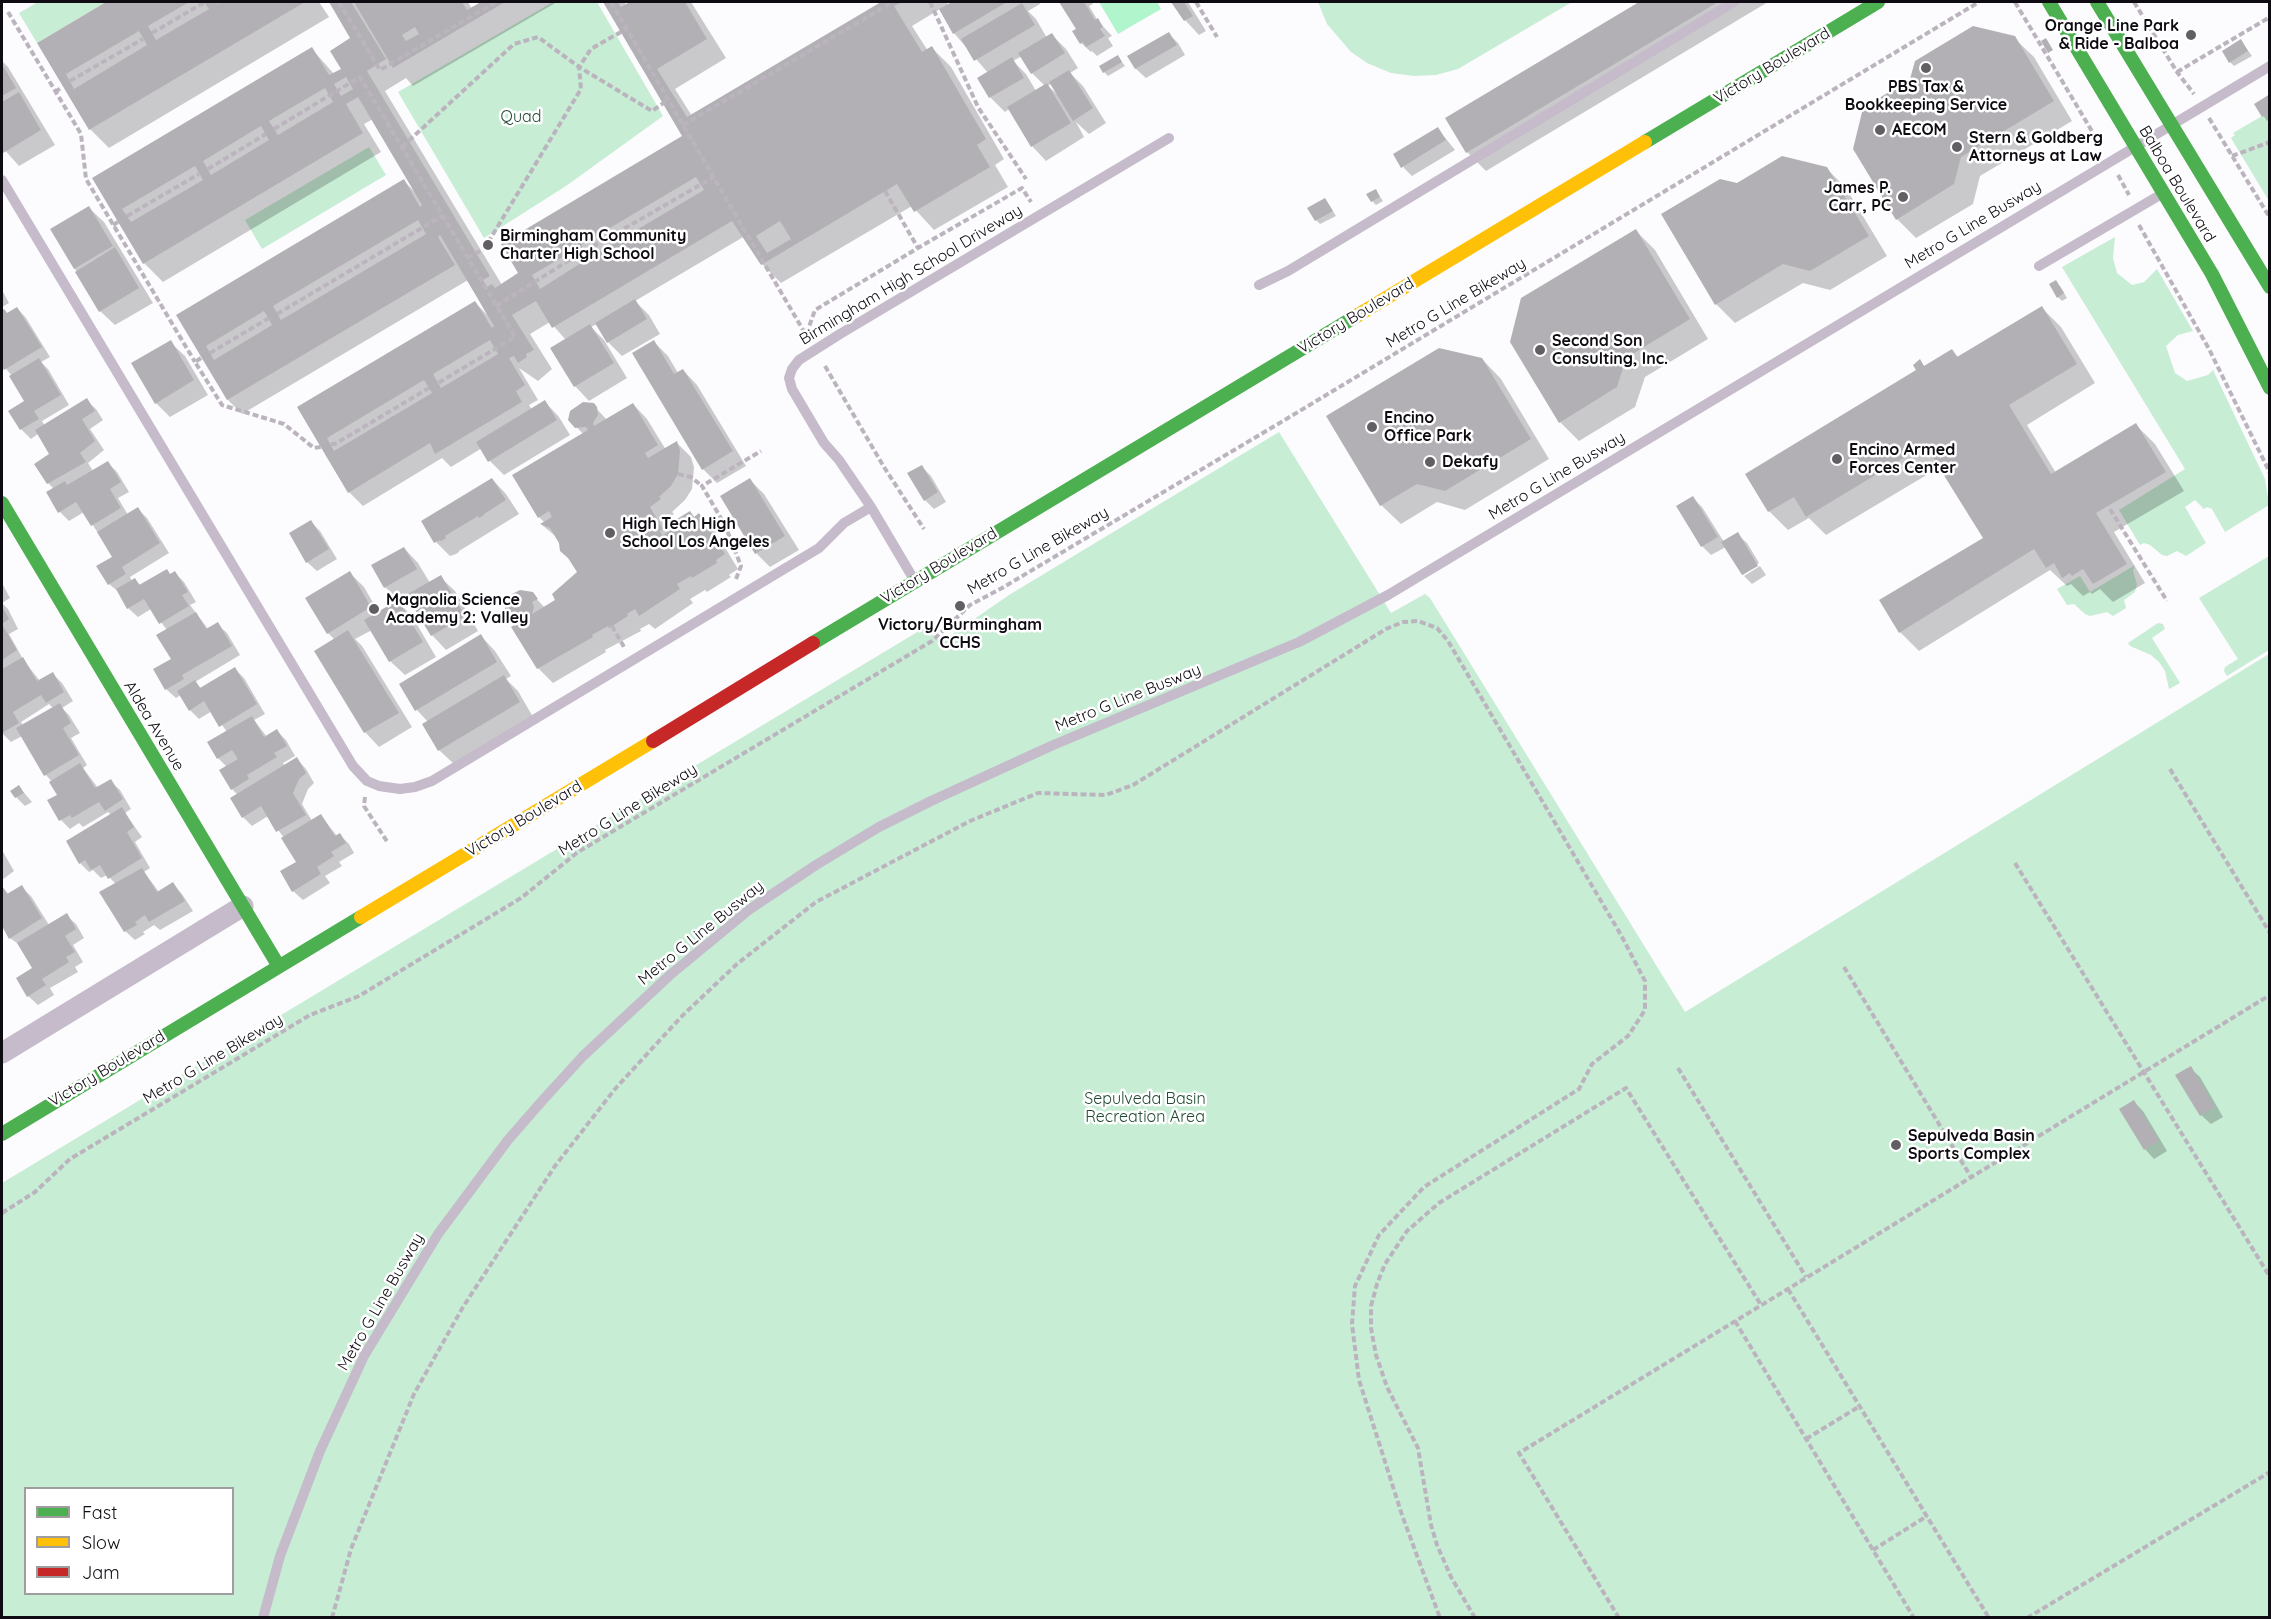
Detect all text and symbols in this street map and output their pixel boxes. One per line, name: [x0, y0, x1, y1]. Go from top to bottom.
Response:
place label: Orange Line Park & Ride - Balboa: [2045, 16, 2179, 54]
street label: Victory Boulevard: [1710, 24, 1834, 108]
marker: Orange Line Park & Ride - Balboa: [2184, 28, 2198, 42]
marker: PBS Tax & Bookkeeping Service: [1919, 61, 1933, 75]
place label: PBS Tax & Bookkeeping Service: [1845, 77, 2007, 115]
park label: Quad: [501, 107, 541, 127]
place label: AECOM: [1892, 120, 1947, 140]
street label: Balboa Boulevard: [2135, 122, 2219, 246]
marker: AECOM: [1873, 123, 1887, 137]
place label: Stern & Goldberg Attorneys at Law: [1969, 128, 2103, 166]
marker: Stern & Goldberg Attorneys at Law: [1950, 140, 1964, 154]
street label: Metro G Line Busway: [1901, 177, 2045, 273]
place label: James P. Carr, PC: [1824, 178, 1891, 216]
marker: James P. Carr, PC: [1896, 190, 1910, 204]
street label: Birmingham High School Driveway: [796, 201, 1026, 349]
place label: Birmingham Community Charter High School: [500, 226, 686, 264]
marker: Birmingham Community Charter High School: [481, 238, 495, 252]
street label: Metro G Line Bikeway: [1383, 254, 1529, 352]
street label: Victory Boulevard: [1294, 274, 1418, 358]
place label: Second Son Consulting, Inc.: [1552, 331, 1668, 369]
marker: Second Son Consulting, Inc.: [1533, 343, 1547, 357]
place label: Encino Office Park: [1384, 408, 1472, 446]
marker: Encino Office Park: [1365, 420, 1379, 434]
street label: Metro G Line Busway: [1485, 428, 1629, 524]
place label: Encino Armed Forces Center: [1849, 440, 1956, 478]
place label: Dekafy: [1442, 452, 1498, 472]
marker: Encino Armed Forces Center: [1830, 452, 1844, 466]
marker: Dekafy: [1423, 455, 1437, 469]
street label: Metro G Line Bikeway: [964, 503, 1112, 599]
place label: High Tech High School Los Angeles: [622, 514, 770, 552]
street label: Victory Boulevard: [877, 524, 1001, 608]
marker: High Tech High School Los Angeles: [603, 526, 617, 540]
place label: Magnolia Science Academy 2: Valley: [386, 590, 528, 628]
marker: Victory/Burmingham CCHS: [953, 599, 967, 613]
marker: Magnolia Science Academy 2: Valley: [367, 602, 381, 616]
place label: Victory/Burmingham CCHS: [878, 615, 1042, 653]
street label: Metro G Line Busway: [1052, 660, 1204, 736]
street label: Aldea Avenue: [120, 678, 188, 774]
street label: Metro G Line Bikeway: [555, 760, 701, 860]
street label: Victory Boulevard: [462, 777, 586, 861]
street label: Metro G Line Busway: [635, 877, 767, 989]
street label: Metro G Line Bikeway: [140, 1010, 286, 1108]
street label: Victory Boulevard: [45, 1027, 169, 1111]
park label: Sepulveda Basin Recreation Area: [1084, 1089, 1206, 1127]
place label: Sepulveda Basin Sports Complex: [1908, 1126, 2035, 1164]
marker: Sepulveda Basin Sports Complex: [1889, 1138, 1903, 1152]
street label: Metro G Line Busway: [334, 1230, 428, 1374]
legend: [24, 1487, 234, 1595]
text: Fast: [82, 1501, 117, 1524]
text: Slow: [82, 1531, 120, 1554]
text: Jam: [82, 1561, 120, 1584]

